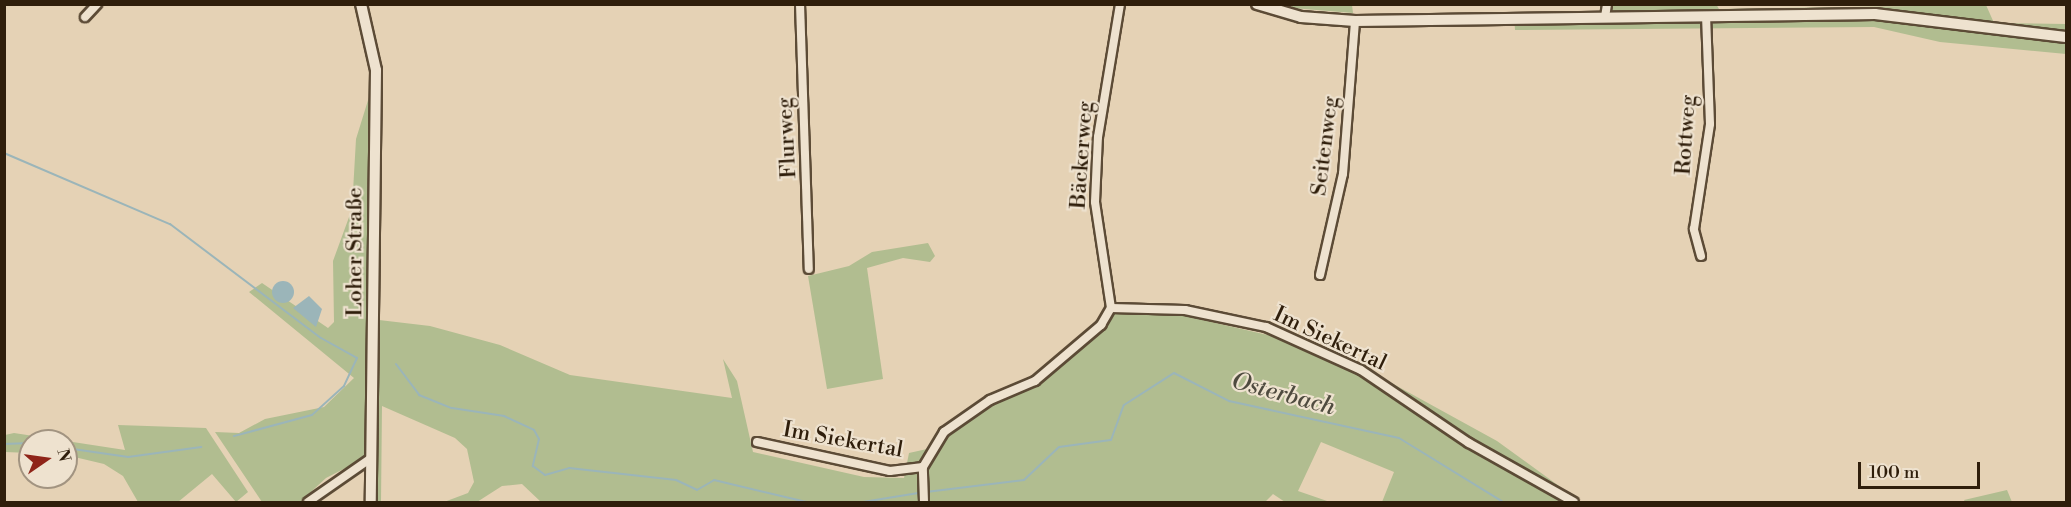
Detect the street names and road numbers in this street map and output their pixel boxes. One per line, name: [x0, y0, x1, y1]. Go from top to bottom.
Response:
street label: Rottweg: [1670, 94, 1702, 176]
street label: Seitenweg: [1306, 95, 1344, 197]
street label: Flurweg: [772, 97, 802, 179]
street label: Bäckerweg: [1065, 100, 1099, 210]
street label: Loher Straße: [342, 187, 368, 317]
street label: Im Siekertal: [1269, 301, 1391, 377]
street label: Im Siekertal: [781, 416, 905, 464]

